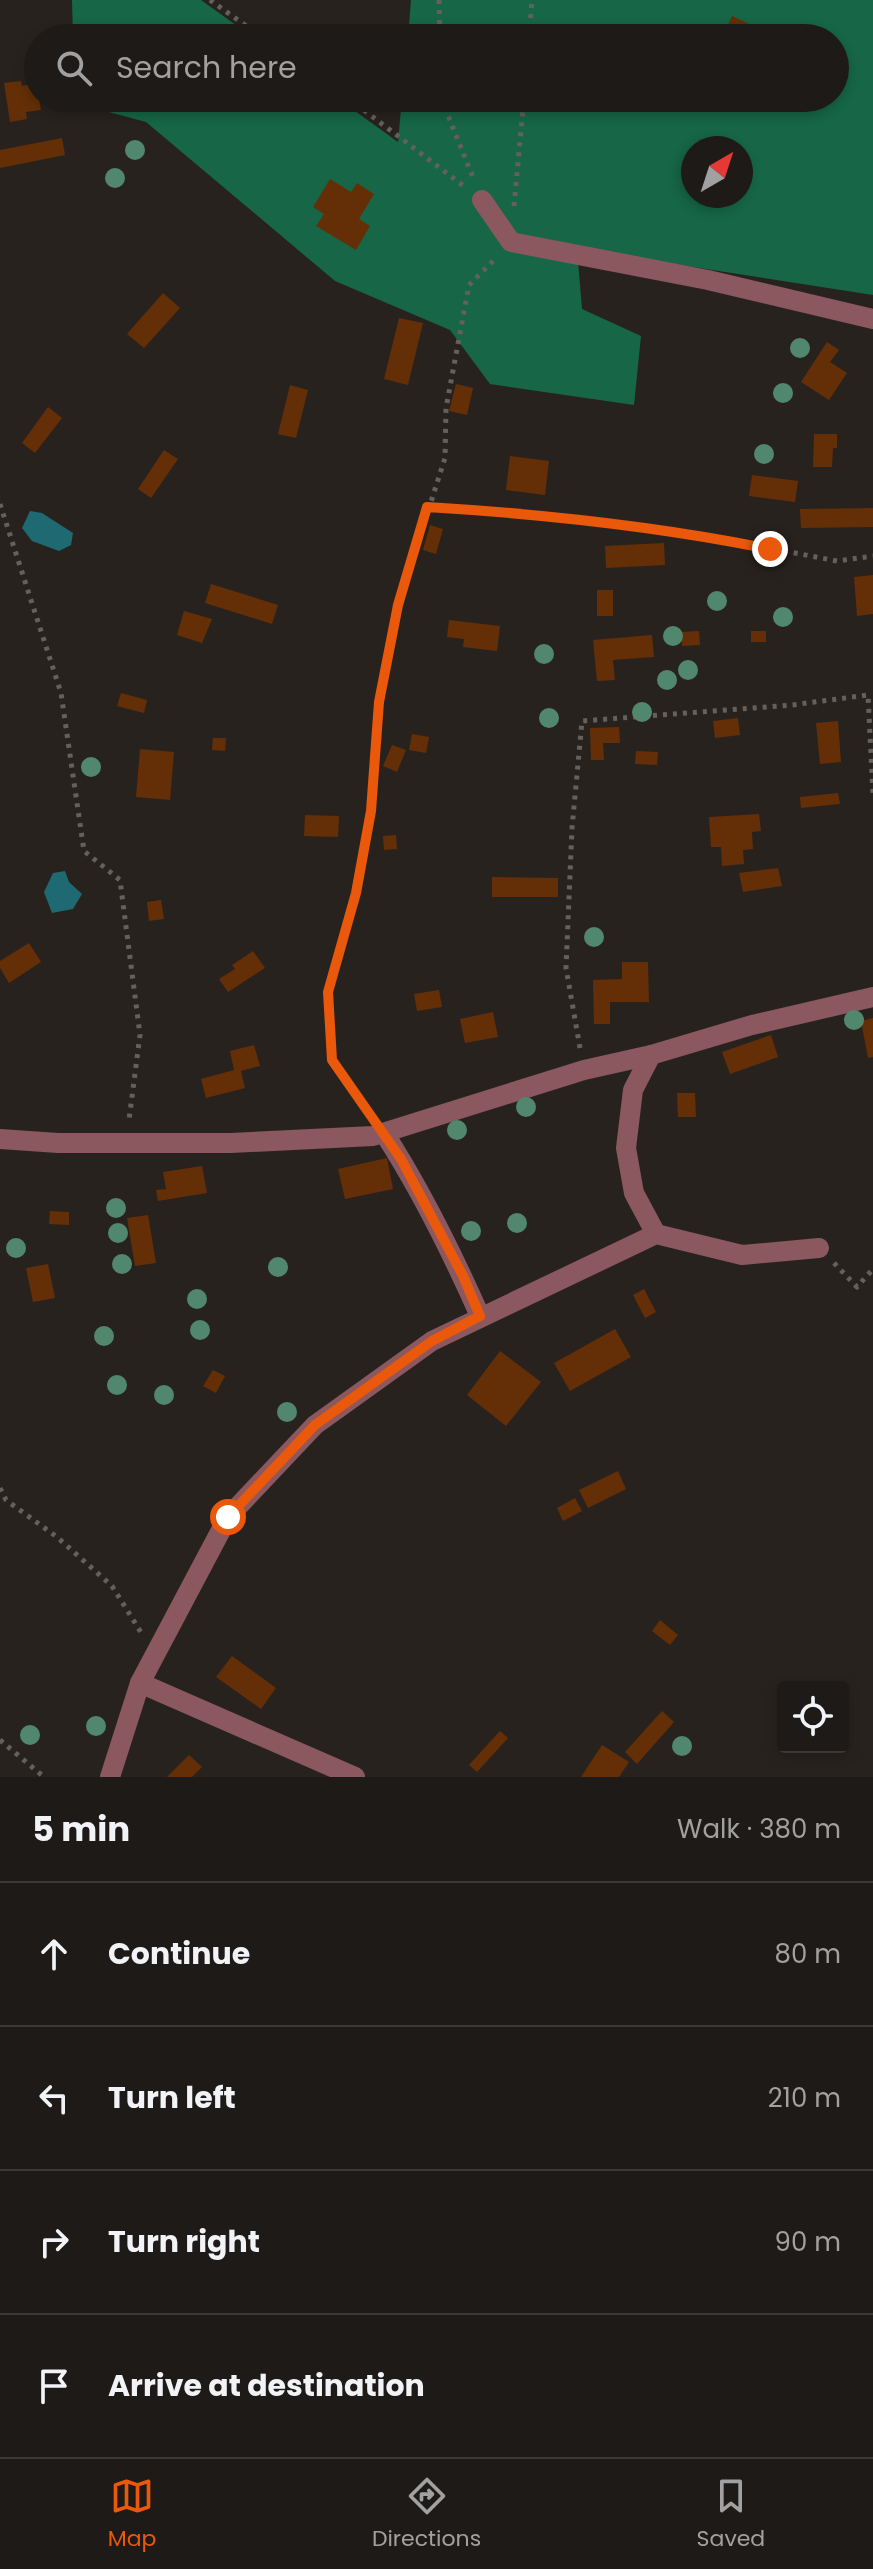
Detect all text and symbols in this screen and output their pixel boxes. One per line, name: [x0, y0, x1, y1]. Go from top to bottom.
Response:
search box: [24, 24, 849, 112]
icon: search: [52, 46, 96, 90]
text: Search here: [116, 46, 297, 89]
north arrow: [681, 136, 753, 208]
route end: [752, 531, 788, 567]
route start: [210, 1499, 246, 1535]
map controls: [777, 1681, 849, 1753]
button: locate: [777, 1681, 849, 1753]
text: 5 min: [32, 1805, 130, 1853]
text: Walk · 380 m: [677, 1811, 841, 1847]
icon: ahead: [32, 1932, 76, 1976]
text: Continue: [108, 1932, 250, 1975]
text: 80 m: [775, 1936, 841, 1972]
icon: left: [32, 2076, 76, 2120]
text: Turn left: [108, 2076, 236, 2119]
text: 210 m: [768, 2080, 841, 2116]
icon: right: [32, 2220, 76, 2264]
text: Turn right: [108, 2220, 260, 2263]
text: 90 m: [775, 2224, 841, 2260]
icon: arrive: [32, 2364, 76, 2408]
text: Arrive at destination: [108, 2364, 425, 2407]
tab: Map: [108, 2474, 156, 2555]
tab: Directions: [372, 2474, 481, 2555]
tab: Saved: [697, 2474, 765, 2555]

